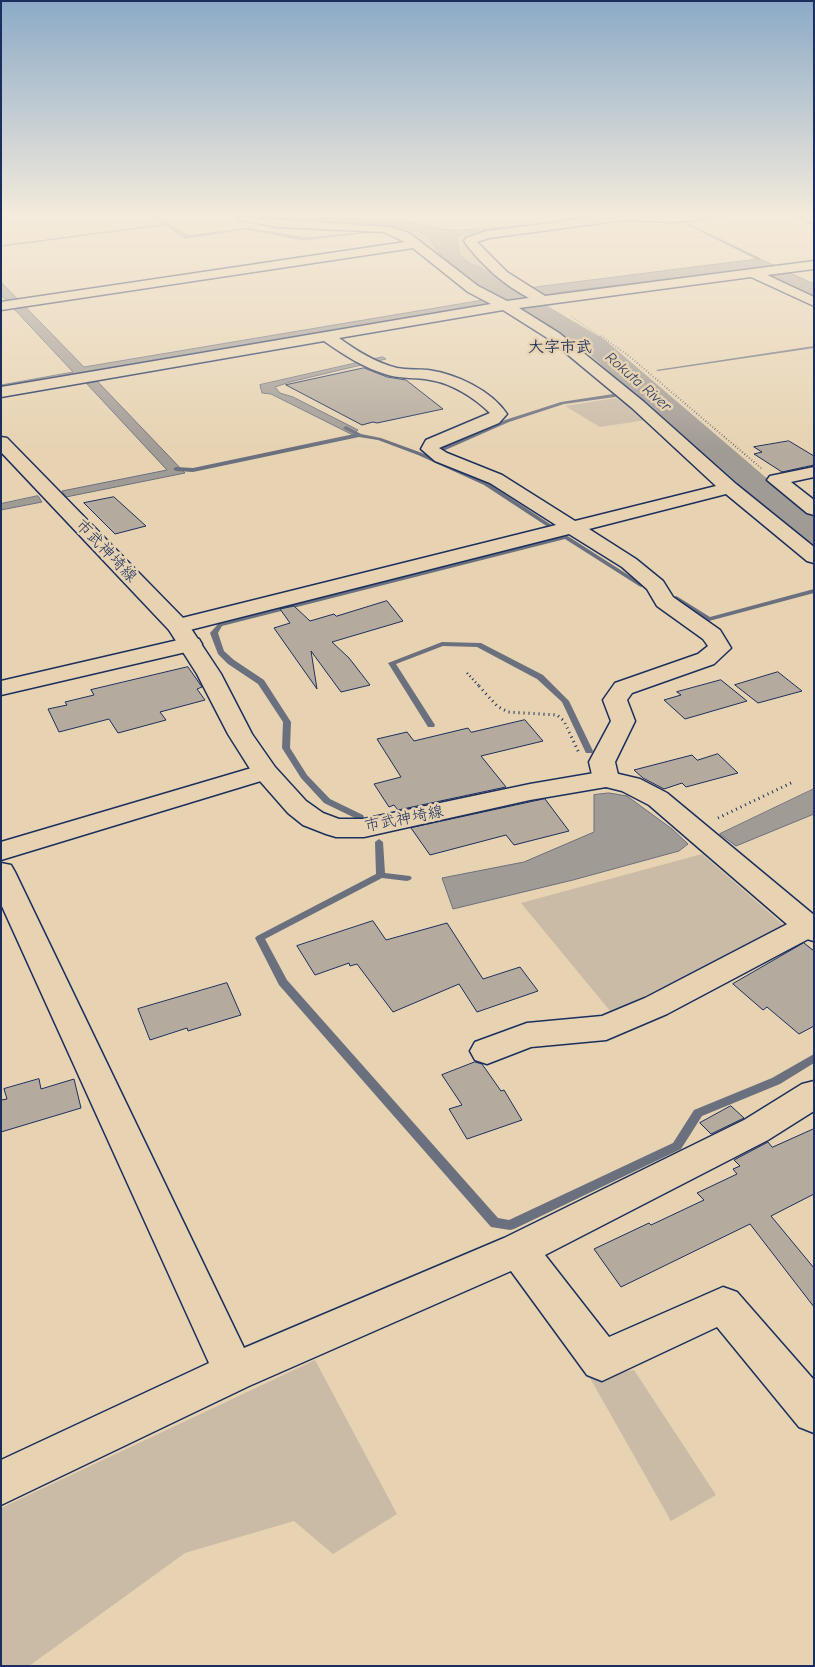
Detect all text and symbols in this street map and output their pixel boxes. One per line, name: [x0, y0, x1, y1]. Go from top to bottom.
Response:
district label: 大字市武: [528, 337, 592, 357]
water label: Rokuta River: [601, 349, 675, 415]
street label: 市武神埼線: [71, 516, 141, 586]
street label: 市武神埼線: [363, 802, 445, 836]

